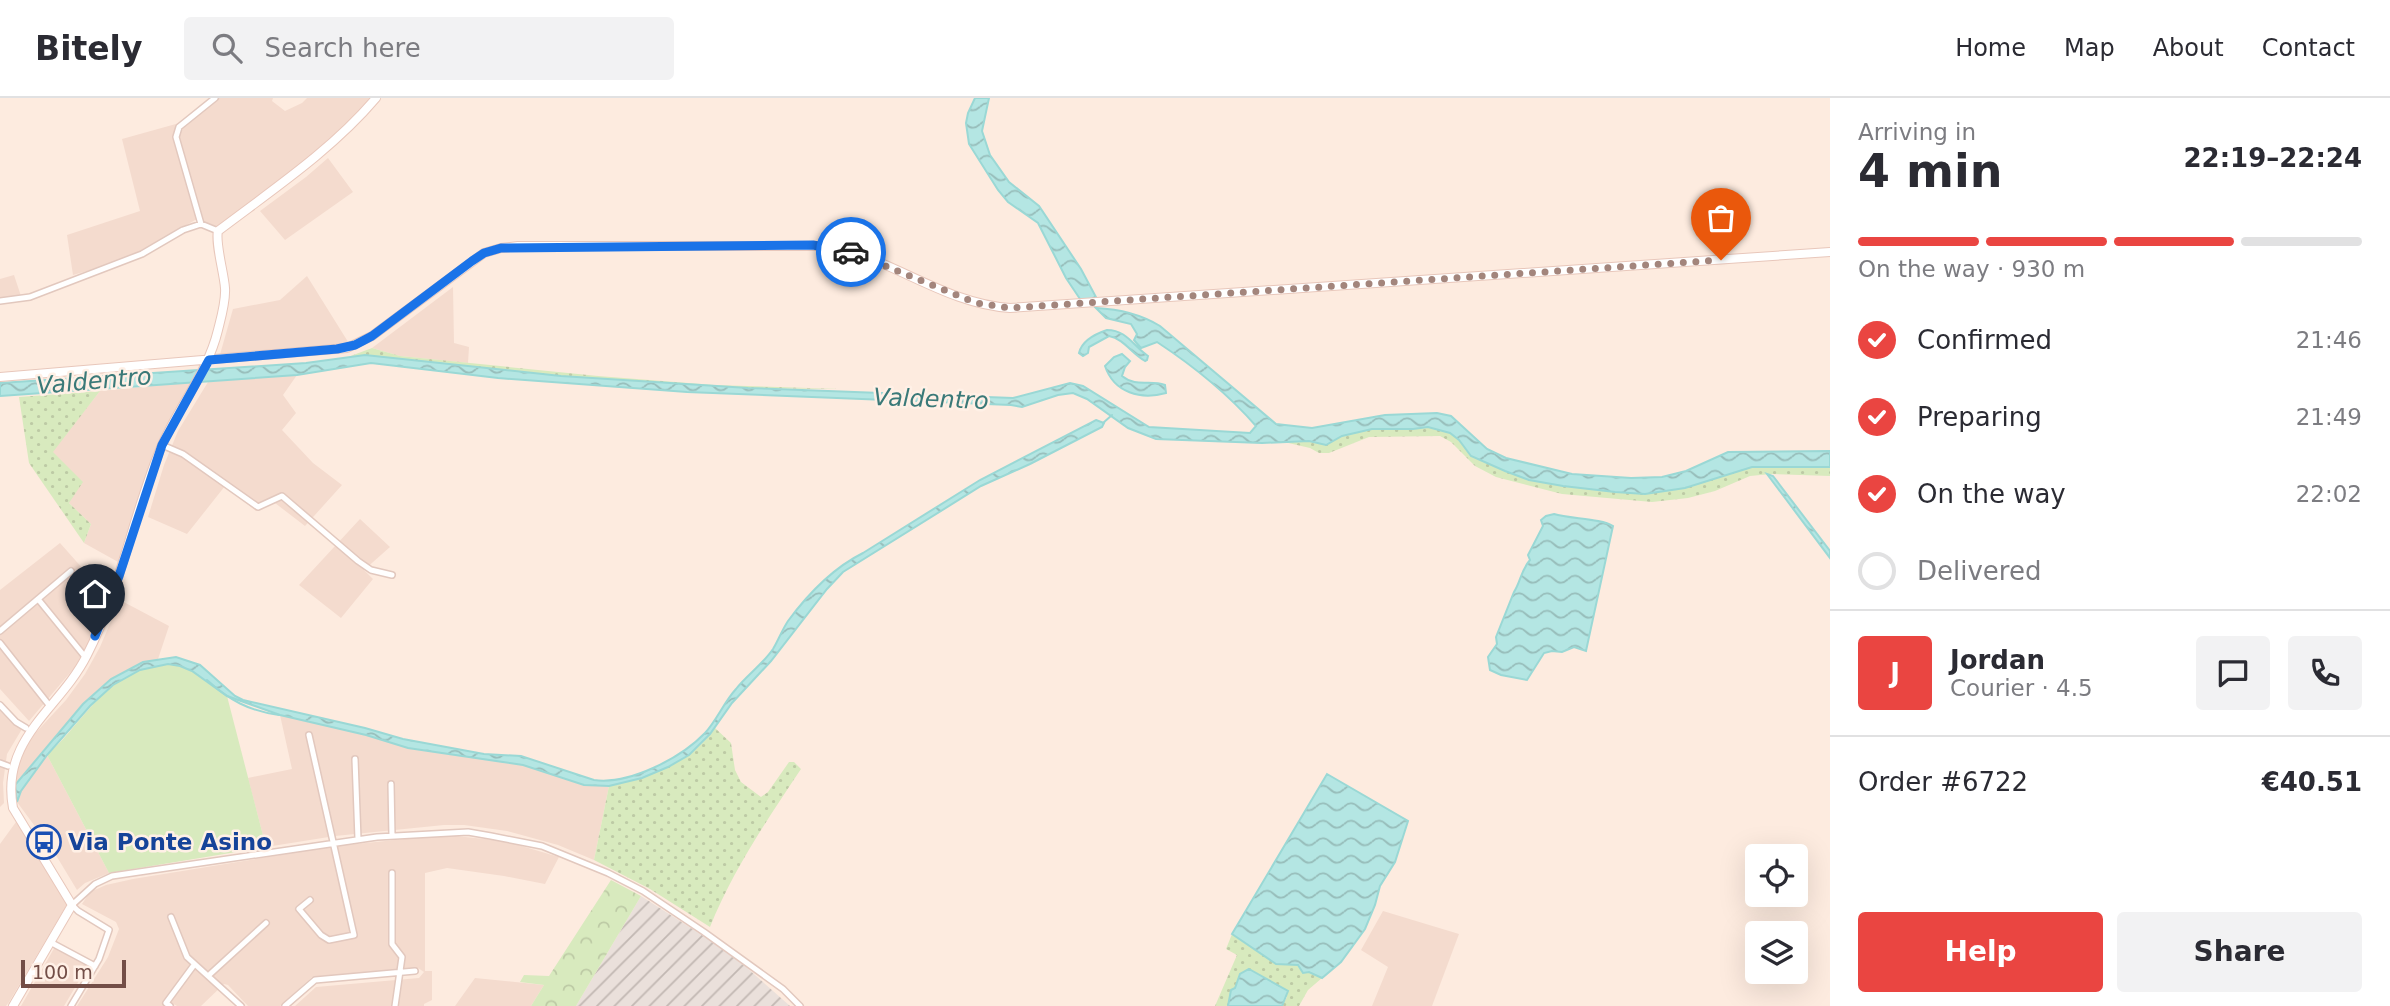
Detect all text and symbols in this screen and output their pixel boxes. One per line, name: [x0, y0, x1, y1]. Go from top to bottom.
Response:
search box: [184, 17, 674, 80]
text: Bitely: [35, 29, 142, 68]
icon: search: [208, 29, 246, 67]
text: Search here: [264, 33, 421, 63]
text: Home: [1955, 34, 2026, 62]
text: Map: [2064, 34, 2115, 62]
text: About: [2153, 34, 2224, 62]
text: Contact: [2262, 34, 2355, 62]
text: Arriving in: [1858, 119, 1976, 145]
text: 22:19–22:24: [2183, 143, 2362, 173]
text: 4 min: [1858, 144, 2002, 198]
pin: [1691, 188, 1751, 260]
icon: bag: [1702, 199, 1740, 237]
courier: [816, 217, 886, 287]
icon: car: [832, 233, 870, 271]
text: On the way · 930 m: [1858, 256, 2085, 282]
icon: check: [1858, 321, 1896, 359]
text: Confirmed: [1917, 325, 2052, 355]
text: 21:46: [2296, 327, 2362, 353]
water label: Valdentro: [35, 362, 153, 400]
water label: Valdentro: [873, 383, 989, 415]
icon: check: [1858, 398, 1896, 436]
text: Preparing: [1917, 402, 2042, 432]
text: 21:49: [2296, 404, 2362, 430]
icon: check: [1858, 475, 1896, 513]
text: On the way: [1917, 479, 2066, 509]
text: 22:02: [2296, 481, 2362, 507]
text: Delivered: [1917, 556, 2041, 586]
pin: [65, 564, 125, 636]
icon: home: [76, 575, 114, 613]
button: chat: [2196, 636, 2270, 710]
button: phone: [2288, 636, 2362, 710]
text: Jordan: [1950, 645, 2045, 675]
text: J: [1890, 658, 1900, 688]
text: Courier · 4.5: [1950, 675, 2093, 701]
text: Order #6722: [1858, 767, 2028, 797]
text: €40.51: [2262, 767, 2362, 797]
bus stop icon: Via Ponte Asino: [25, 823, 63, 861]
place label: Via Ponte Asino: [68, 829, 272, 855]
map controls: [1745, 844, 1808, 984]
button: locate: [1745, 844, 1808, 907]
button: Help: [1858, 912, 2103, 992]
button: Share: [2117, 912, 2362, 992]
button: layers: [1745, 921, 1808, 984]
scale bar: [21, 957, 126, 989]
text: 100 m: [32, 961, 93, 983]

